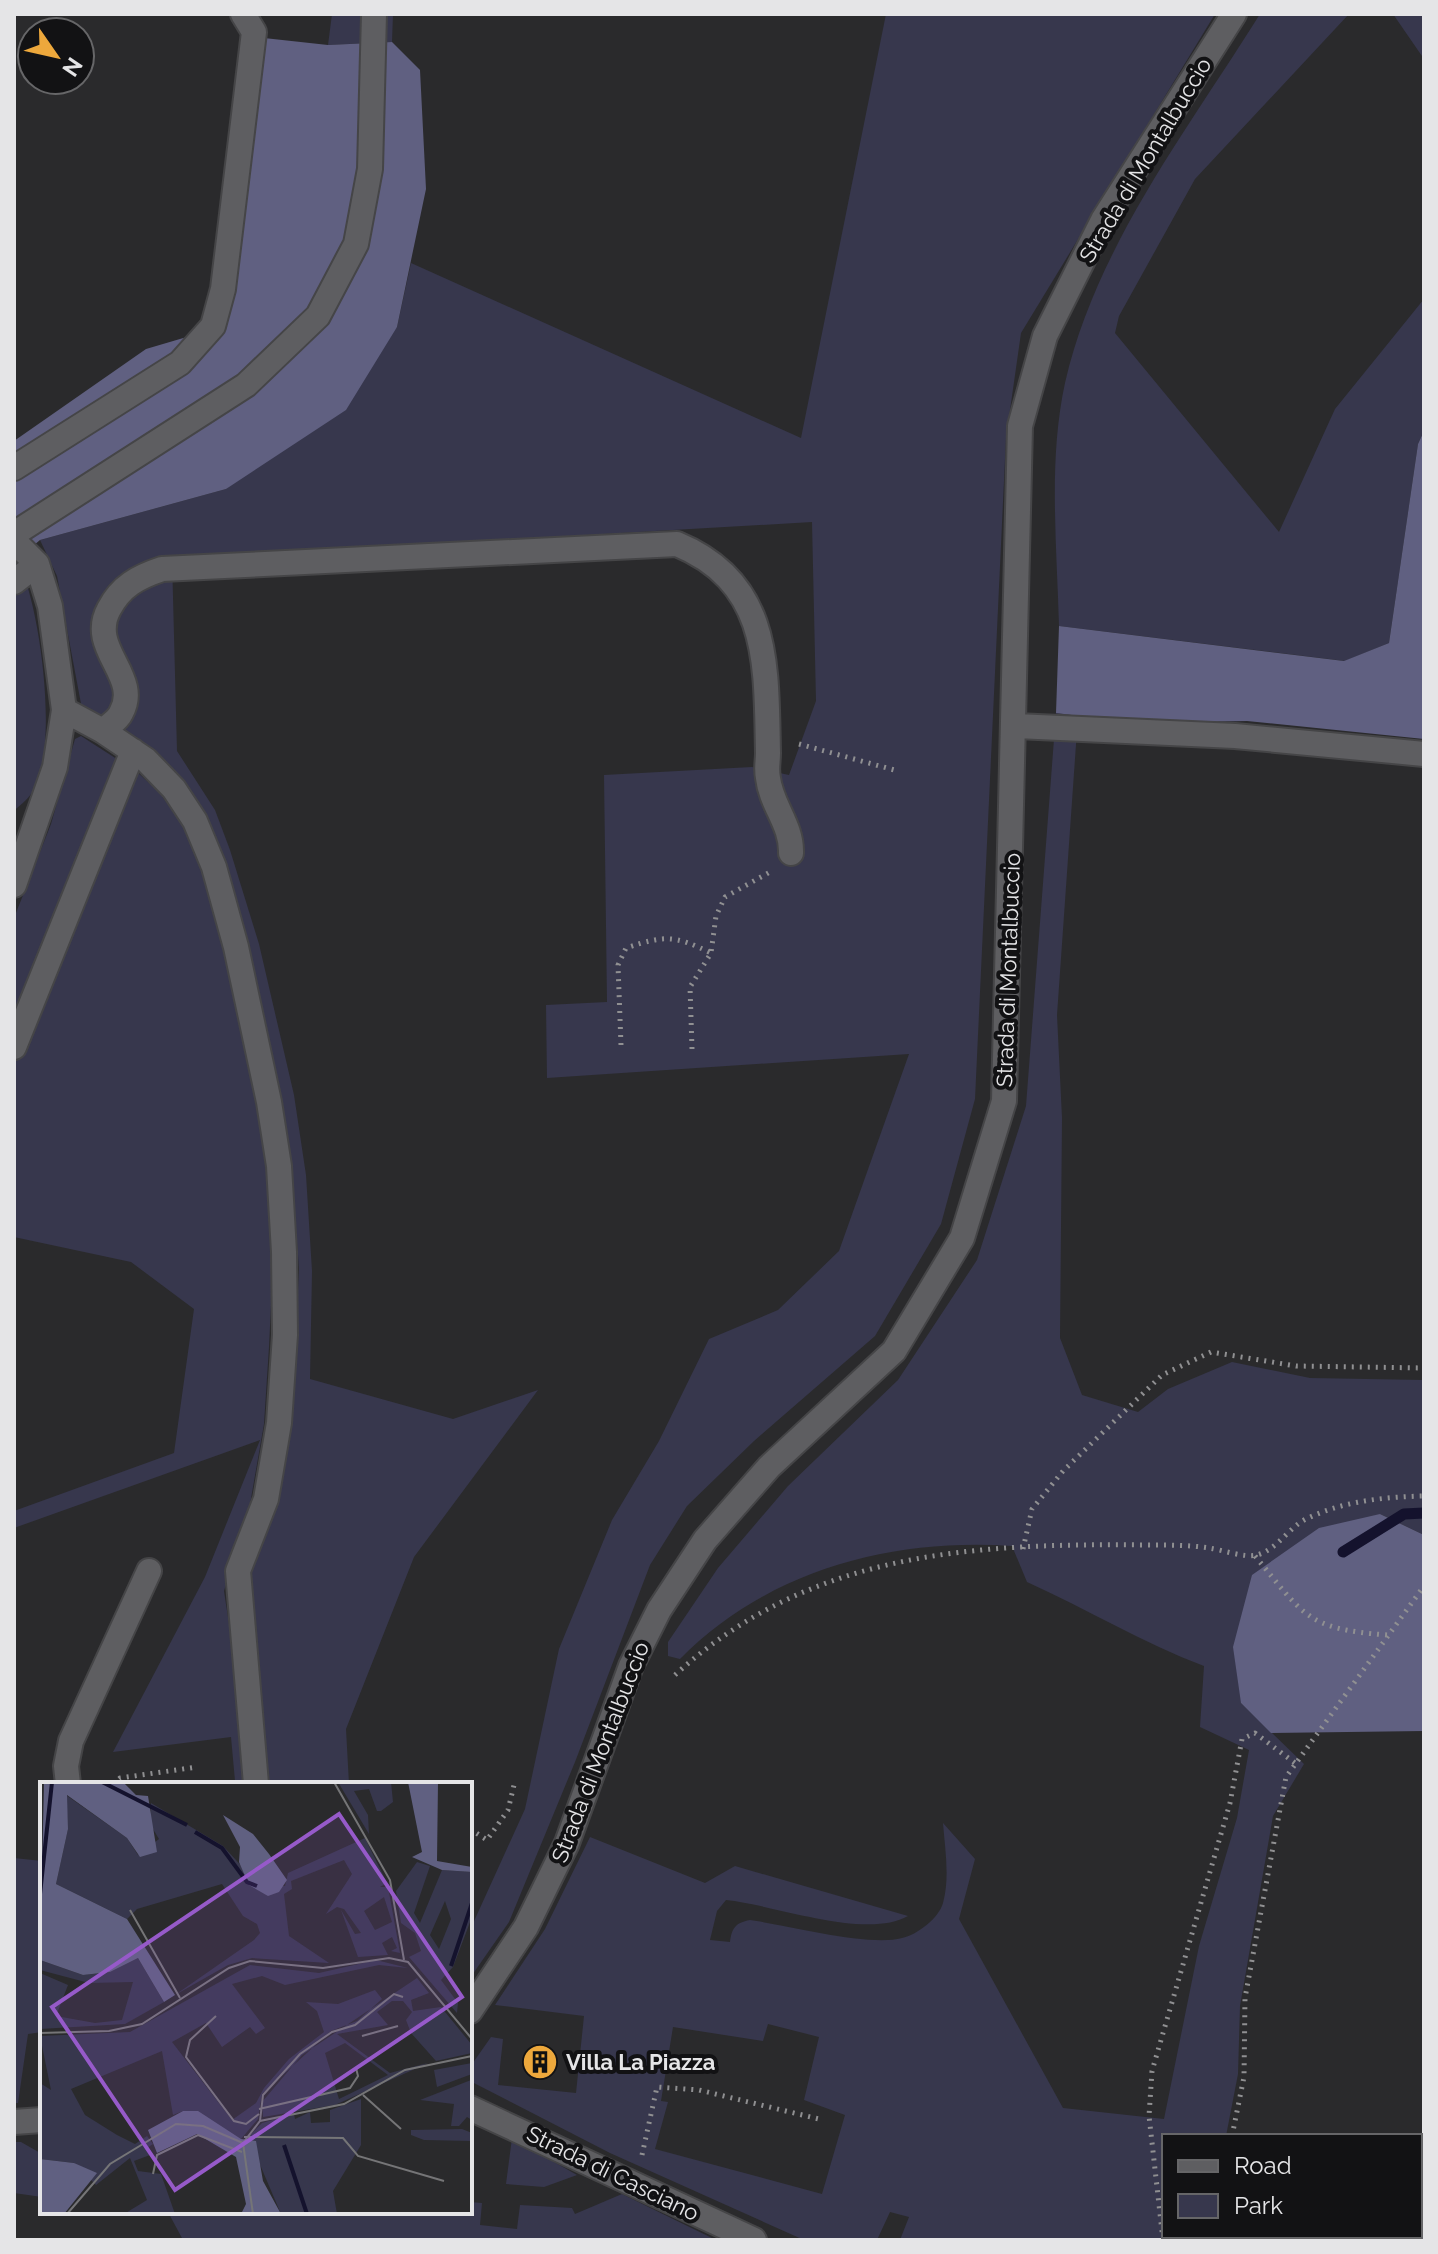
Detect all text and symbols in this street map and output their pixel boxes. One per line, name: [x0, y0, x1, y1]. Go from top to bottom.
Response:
north arrow: [16, 16, 96, 96]
text: N: [57, 53, 88, 81]
street label: Strada di Montalbuccio: [1073, 53, 1217, 267]
street label: Strada di Montalbuccio: [991, 852, 1025, 1088]
street label: Strada di Montalbuccio: [546, 1638, 654, 1866]
inset map: [40, 1782, 472, 2214]
building icon: Villa La Piazza: [521, 2043, 559, 2081]
place label: Villa La Piazza: [566, 2049, 715, 2075]
street label: Strada di Casciano: [523, 2120, 703, 2226]
legend: [1162, 2134, 1422, 2238]
text: Road: [1234, 2151, 1292, 2180]
text: Park: [1234, 2191, 1283, 2220]

